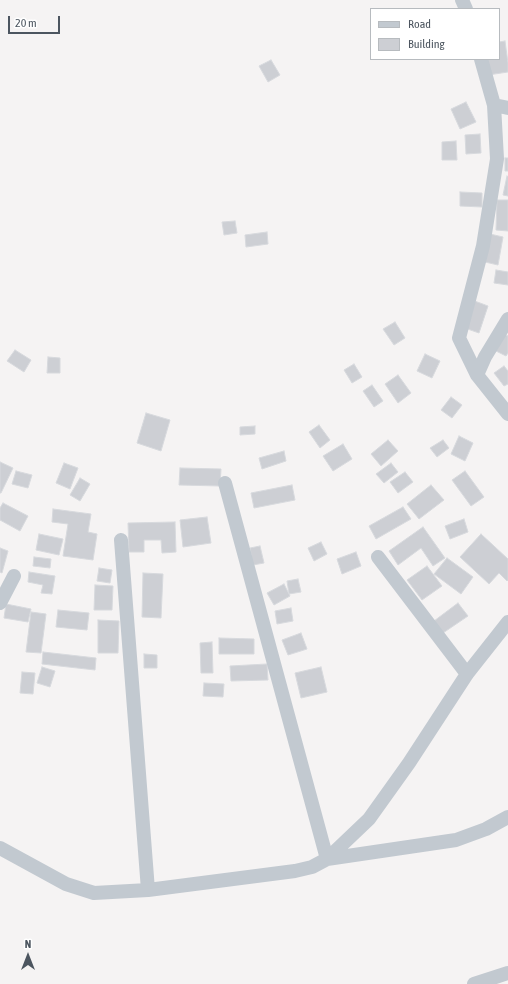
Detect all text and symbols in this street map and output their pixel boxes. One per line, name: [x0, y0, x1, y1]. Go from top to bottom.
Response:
scale bar: [10, 8, 62, 34]
legend: [370, 8, 500, 60]
text: 20 m: [15, 16, 37, 30]
text: Road: [408, 17, 431, 31]
text: Building: [408, 37, 445, 51]
north arrow: [8, 936, 48, 976]
text: N: [25, 938, 31, 950]

